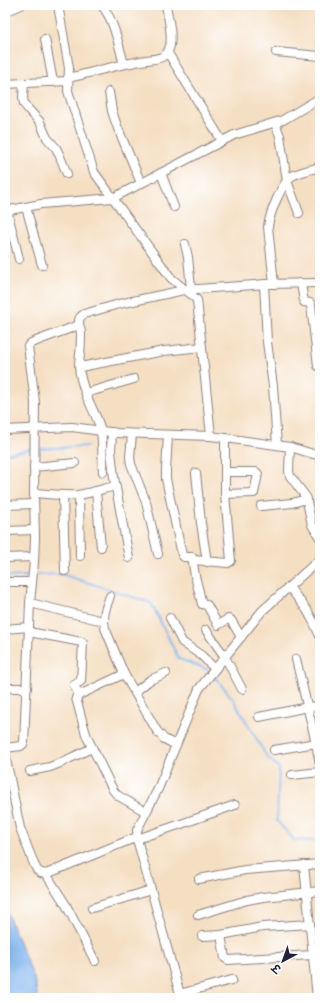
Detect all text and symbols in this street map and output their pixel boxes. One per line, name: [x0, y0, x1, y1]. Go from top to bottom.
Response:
north arrow: [263, 941, 303, 981]
text: उ: [267, 959, 285, 978]

